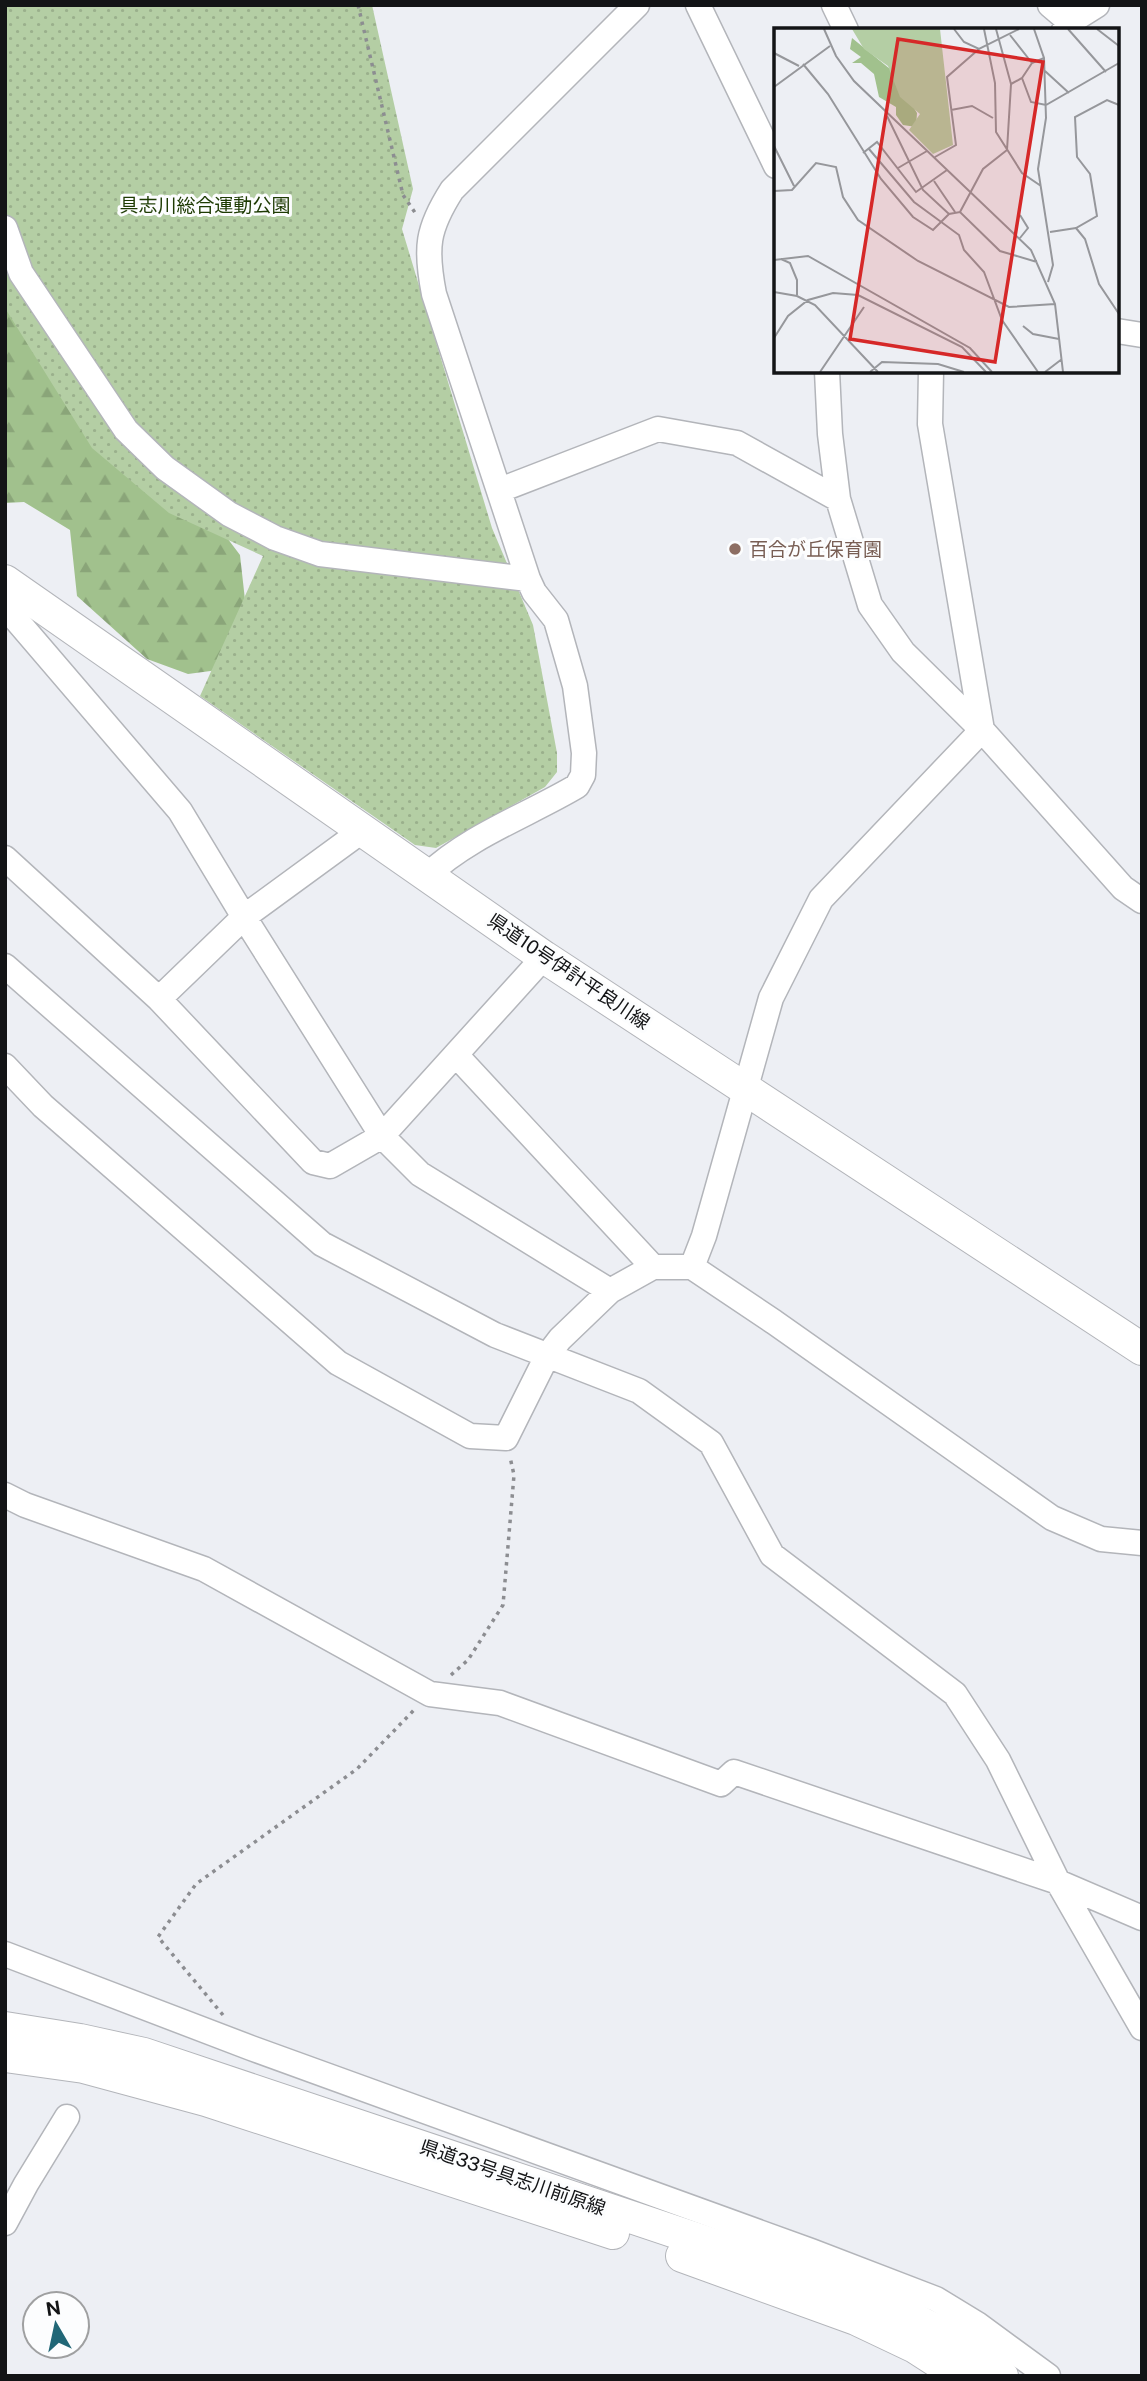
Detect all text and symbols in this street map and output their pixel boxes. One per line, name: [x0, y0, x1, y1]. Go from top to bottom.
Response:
inset map: [774, 28, 1119, 373]
park label: 具志川総合運動公園: [119, 194, 291, 216]
place label: 百合が丘保育園: [749, 538, 882, 560]
marker: 百合が丘保育園: [727, 541, 743, 557]
street label: 県道10号伊計平良川線: [484, 909, 654, 1033]
street label: 県道33号具志川前原線: [417, 2135, 609, 2219]
north arrow: [21, 2290, 91, 2360]
text: N: [44, 2296, 62, 2320]

